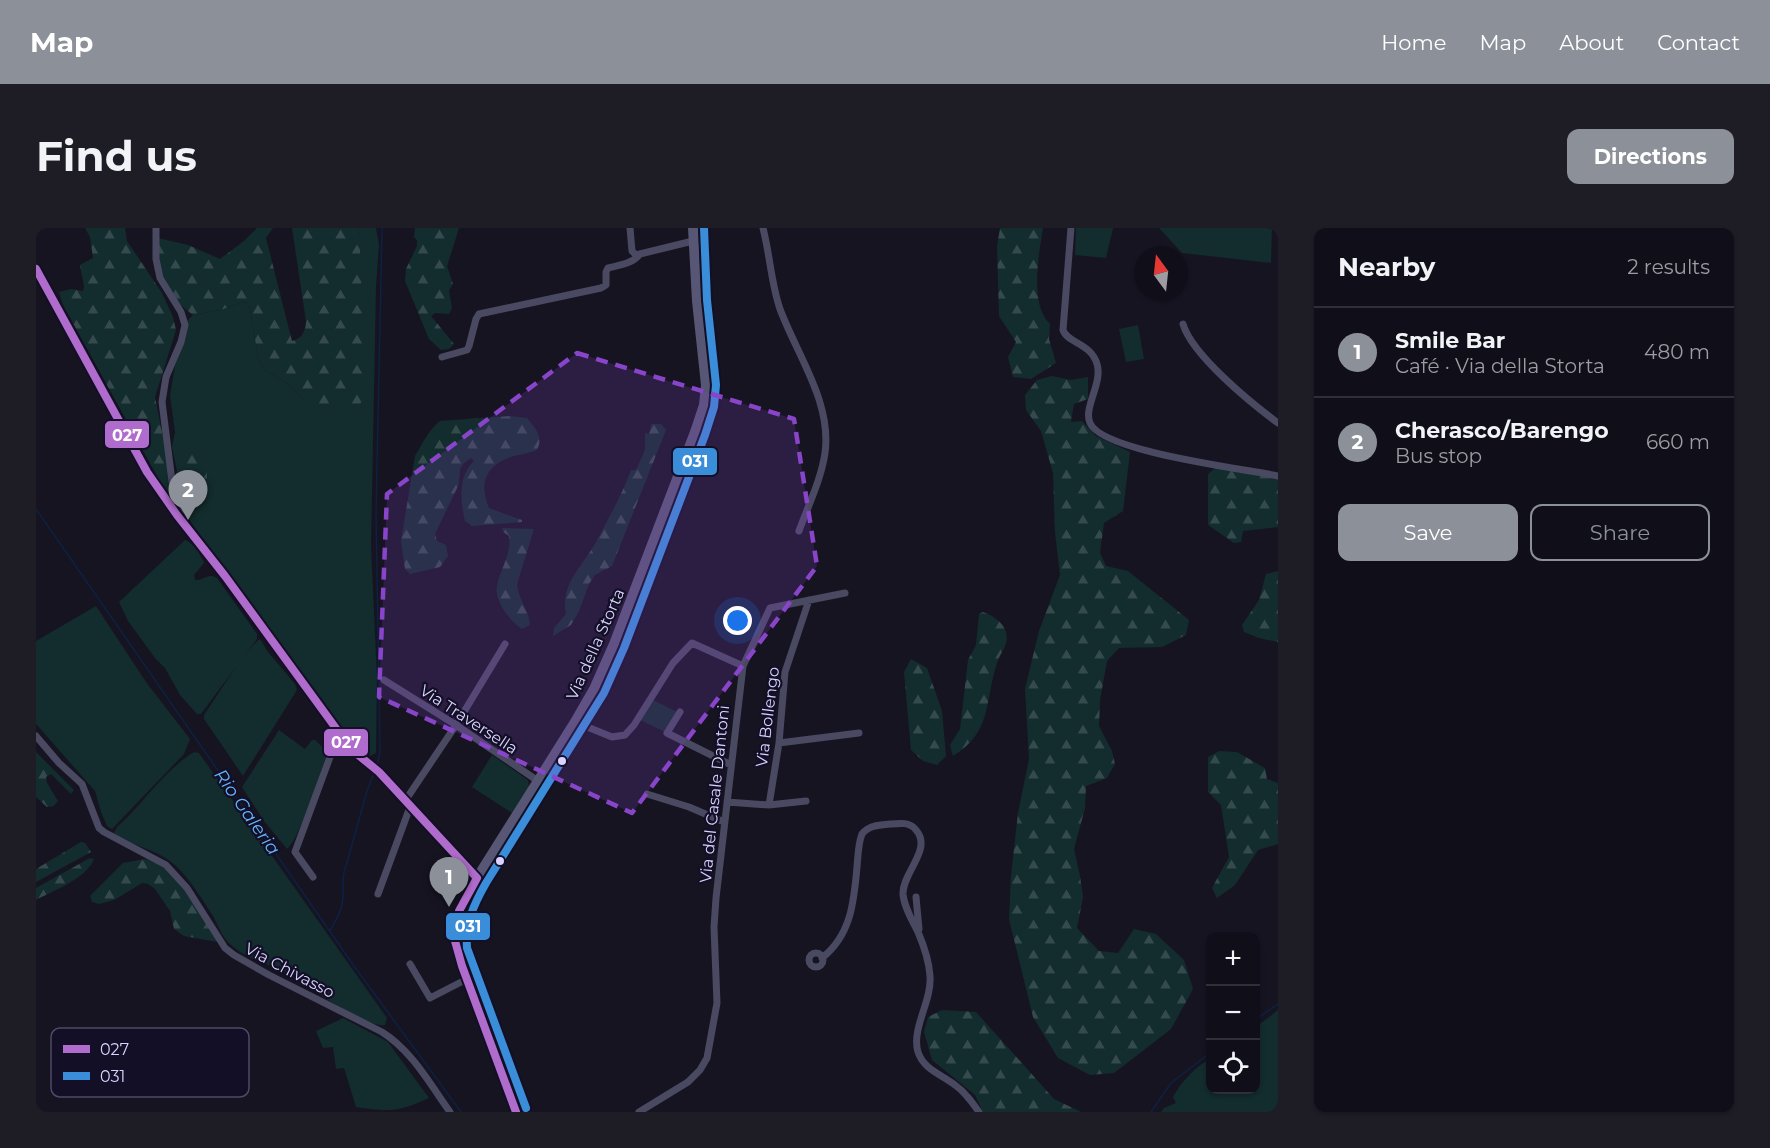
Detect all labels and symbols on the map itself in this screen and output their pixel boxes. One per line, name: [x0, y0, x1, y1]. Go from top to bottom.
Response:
north arrow: [1134, 246, 1188, 300]
line badge: 027: [104, 420, 150, 449]
text: 027: [112, 426, 142, 445]
line badge: 031: [672, 447, 718, 476]
text: 031: [682, 452, 708, 471]
pin: 2: [168, 470, 208, 520]
street label: Via della Storta: [562, 586, 629, 703]
your location: [723, 606, 752, 635]
street label: Via Bollengo: [752, 666, 783, 768]
street label: Via Traversella: [416, 681, 521, 758]
street label: Via del Casale Dantoni: [696, 704, 733, 884]
line badge: 027: [323, 728, 369, 757]
text: 027: [331, 733, 361, 752]
unlabelled marker: [556, 755, 568, 767]
water label: Rio Galeria: [209, 765, 285, 859]
unlabelled marker: [494, 855, 506, 867]
pin: 1: [430, 858, 468, 907]
line badge: 031: [445, 912, 491, 941]
text: 031: [455, 917, 481, 936]
street label: Via Chivasso: [242, 939, 338, 1002]
legend: [51, 1028, 249, 1097]
text: 027: [100, 1040, 129, 1059]
text: 031: [100, 1067, 125, 1086]

